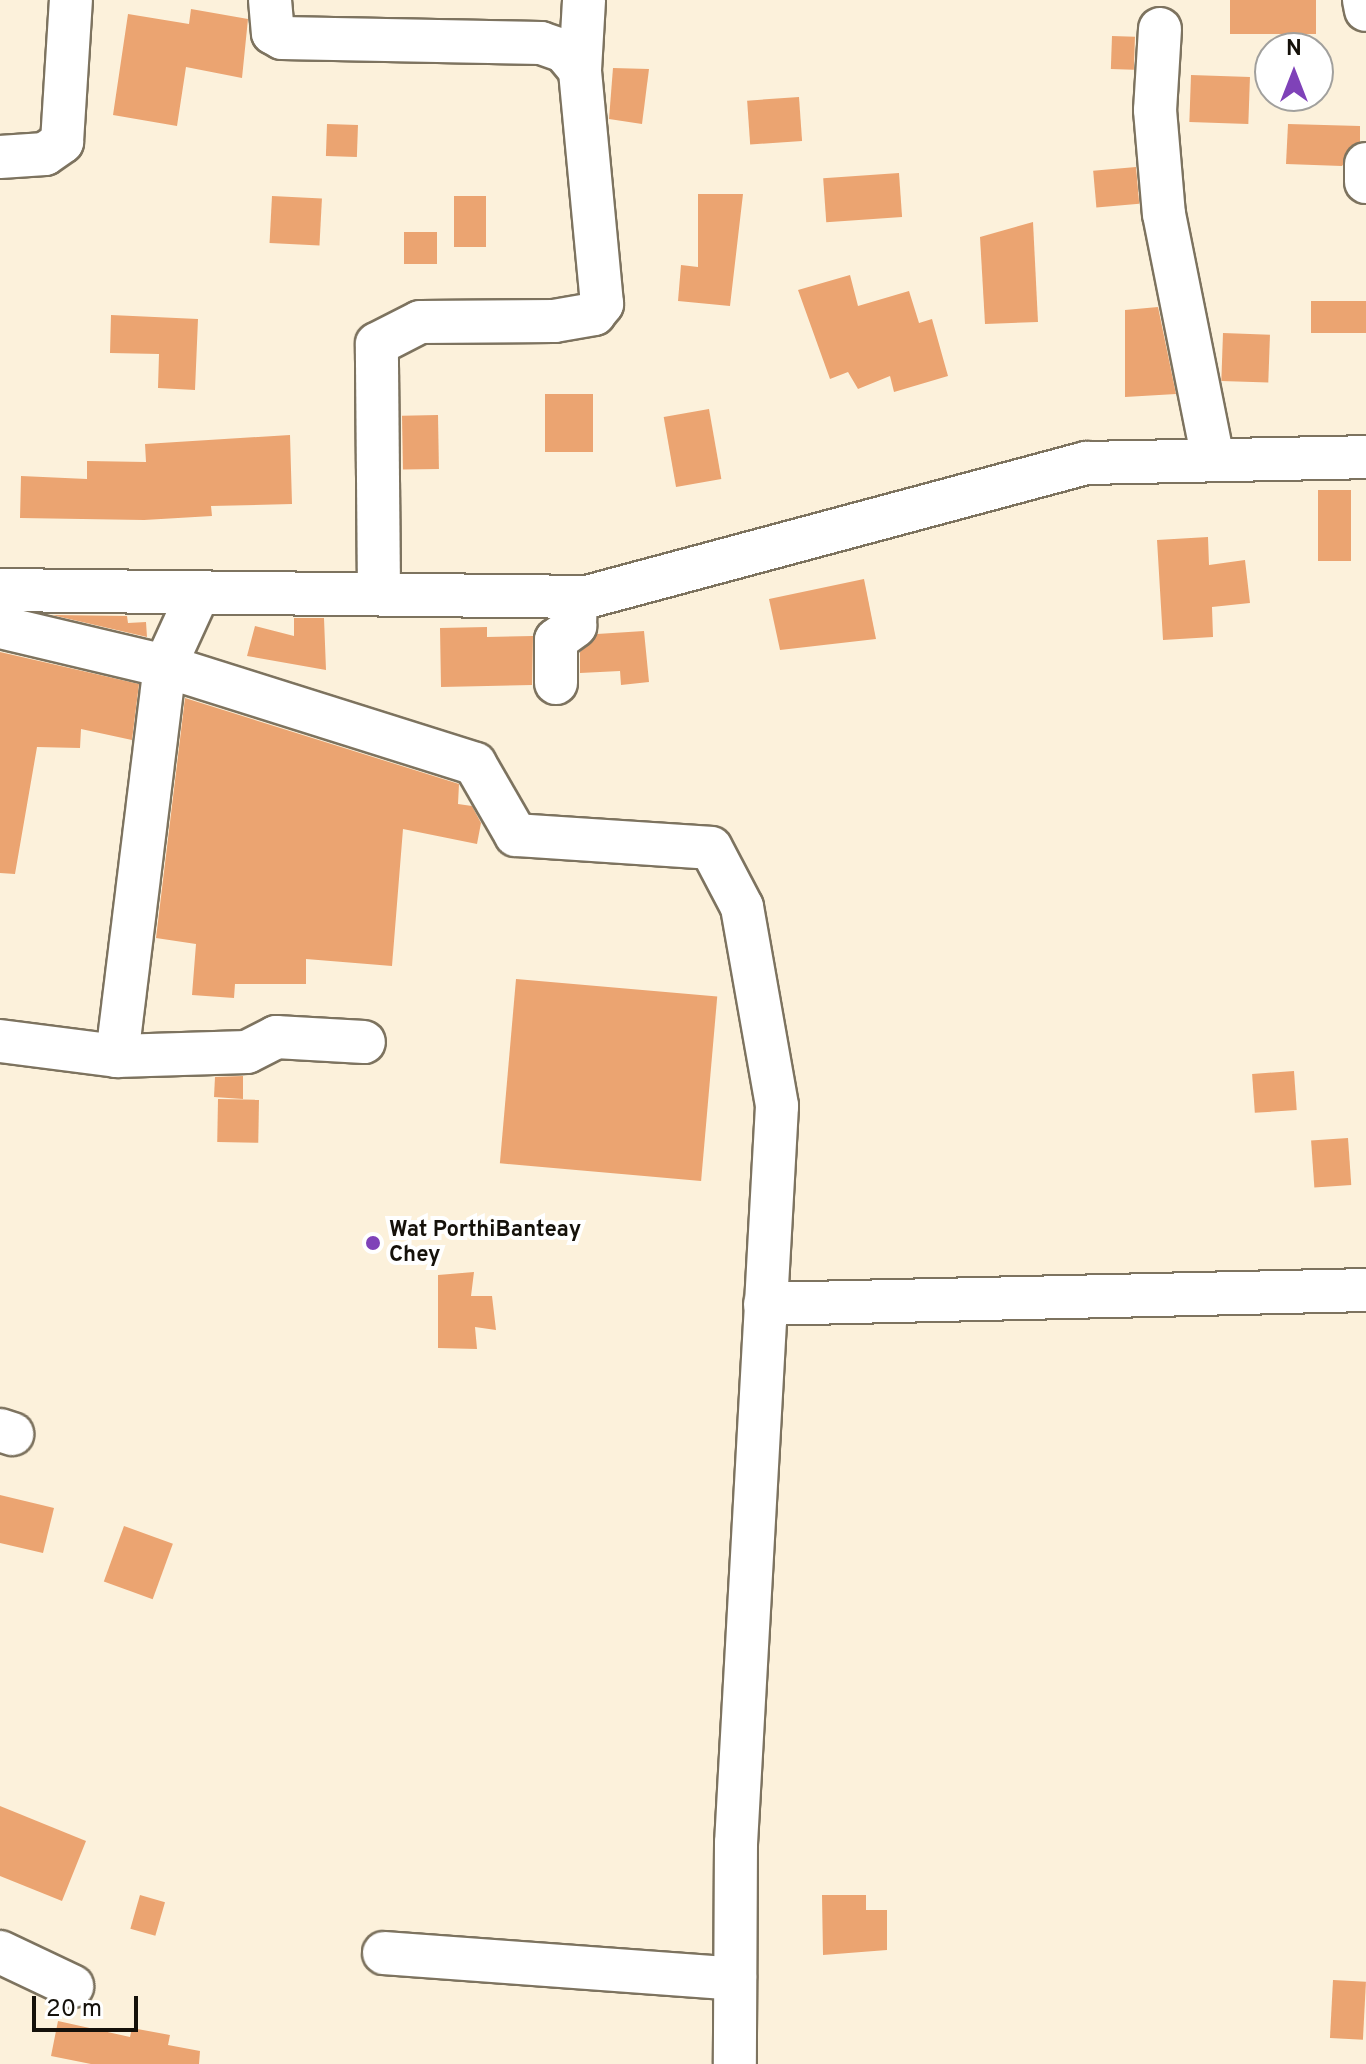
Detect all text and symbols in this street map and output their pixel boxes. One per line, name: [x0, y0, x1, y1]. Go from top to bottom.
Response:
north arrow: [1254, 32, 1334, 112]
text: N: [1286, 36, 1302, 63]
place label: Wat PorthiBanteay Chey: [389, 1217, 581, 1268]
marker: Wat PorthiBanteay Chey: [364, 1234, 382, 1252]
scale bar: [36, 1980, 142, 2030]
text: 20 m: [46, 1995, 102, 2025]

